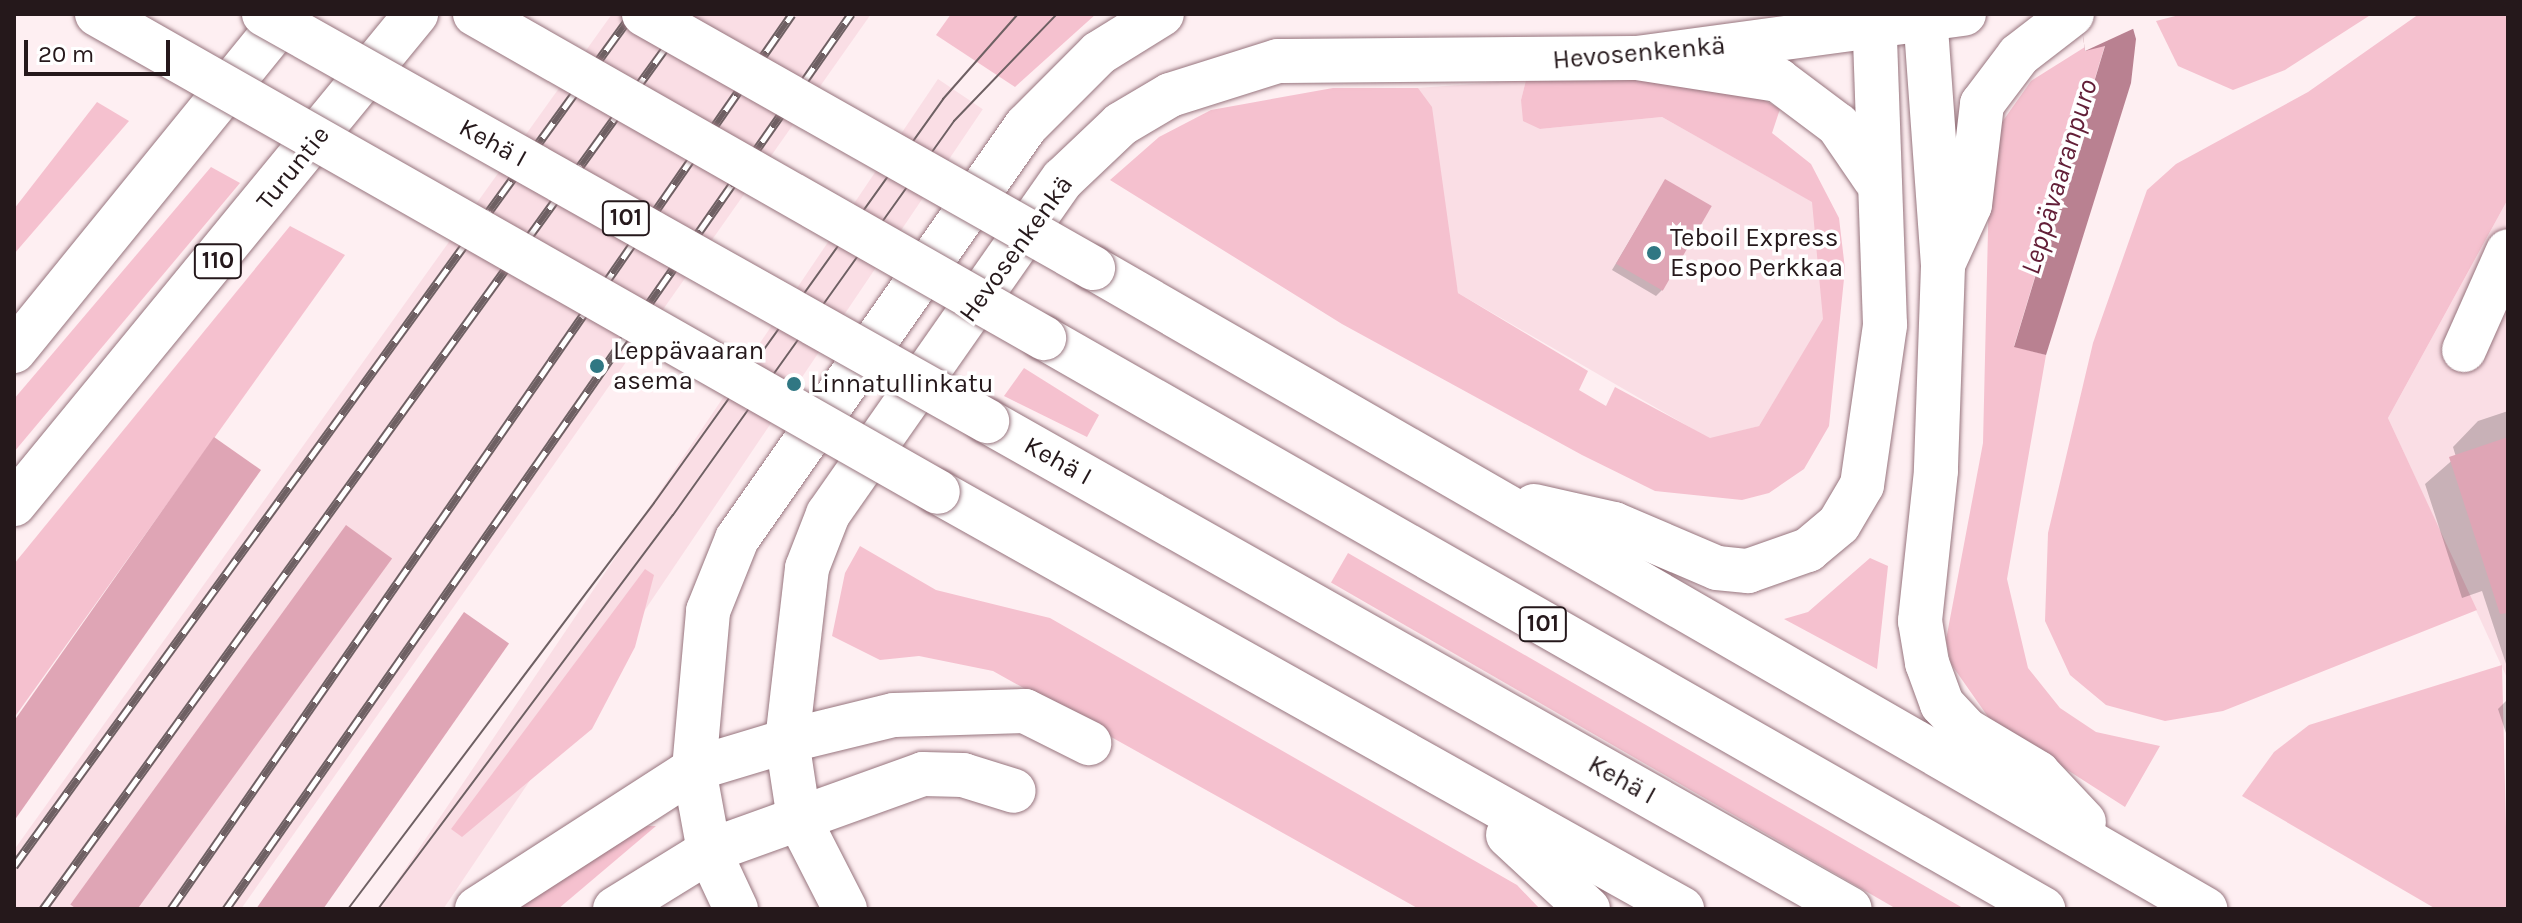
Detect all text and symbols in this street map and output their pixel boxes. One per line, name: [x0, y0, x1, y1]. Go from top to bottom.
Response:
scale bar: [28, 24, 174, 74]
street label: Hevosenkenkä: [1551, 30, 1727, 76]
text: 20 m: [38, 40, 94, 68]
water label: Leppävaaranpuro: [2013, 75, 2105, 279]
street label: Kehä I: [454, 112, 532, 174]
street label: Turuntie: [250, 120, 336, 216]
street label: Hevosenkenkä: [952, 170, 1080, 328]
road number: 101: [600, 198, 652, 238]
place label: Teboil Express Espoo Perkkaa: [1670, 222, 1843, 284]
road number: 110: [192, 241, 244, 281]
marker: Teboil Express Espoo Perkkaa: [1645, 244, 1663, 262]
place label: Leppävaaran asema: [613, 335, 764, 396]
marker: Leppävaaran asema: [588, 357, 606, 375]
place label: Linnatullinkatu: [810, 368, 994, 400]
marker: Linnatullinkatu: [785, 375, 803, 393]
street label: Kehä I: [1019, 430, 1097, 492]
road number: 101: [1517, 604, 1569, 644]
street label: Kehä I: [1583, 749, 1661, 811]

